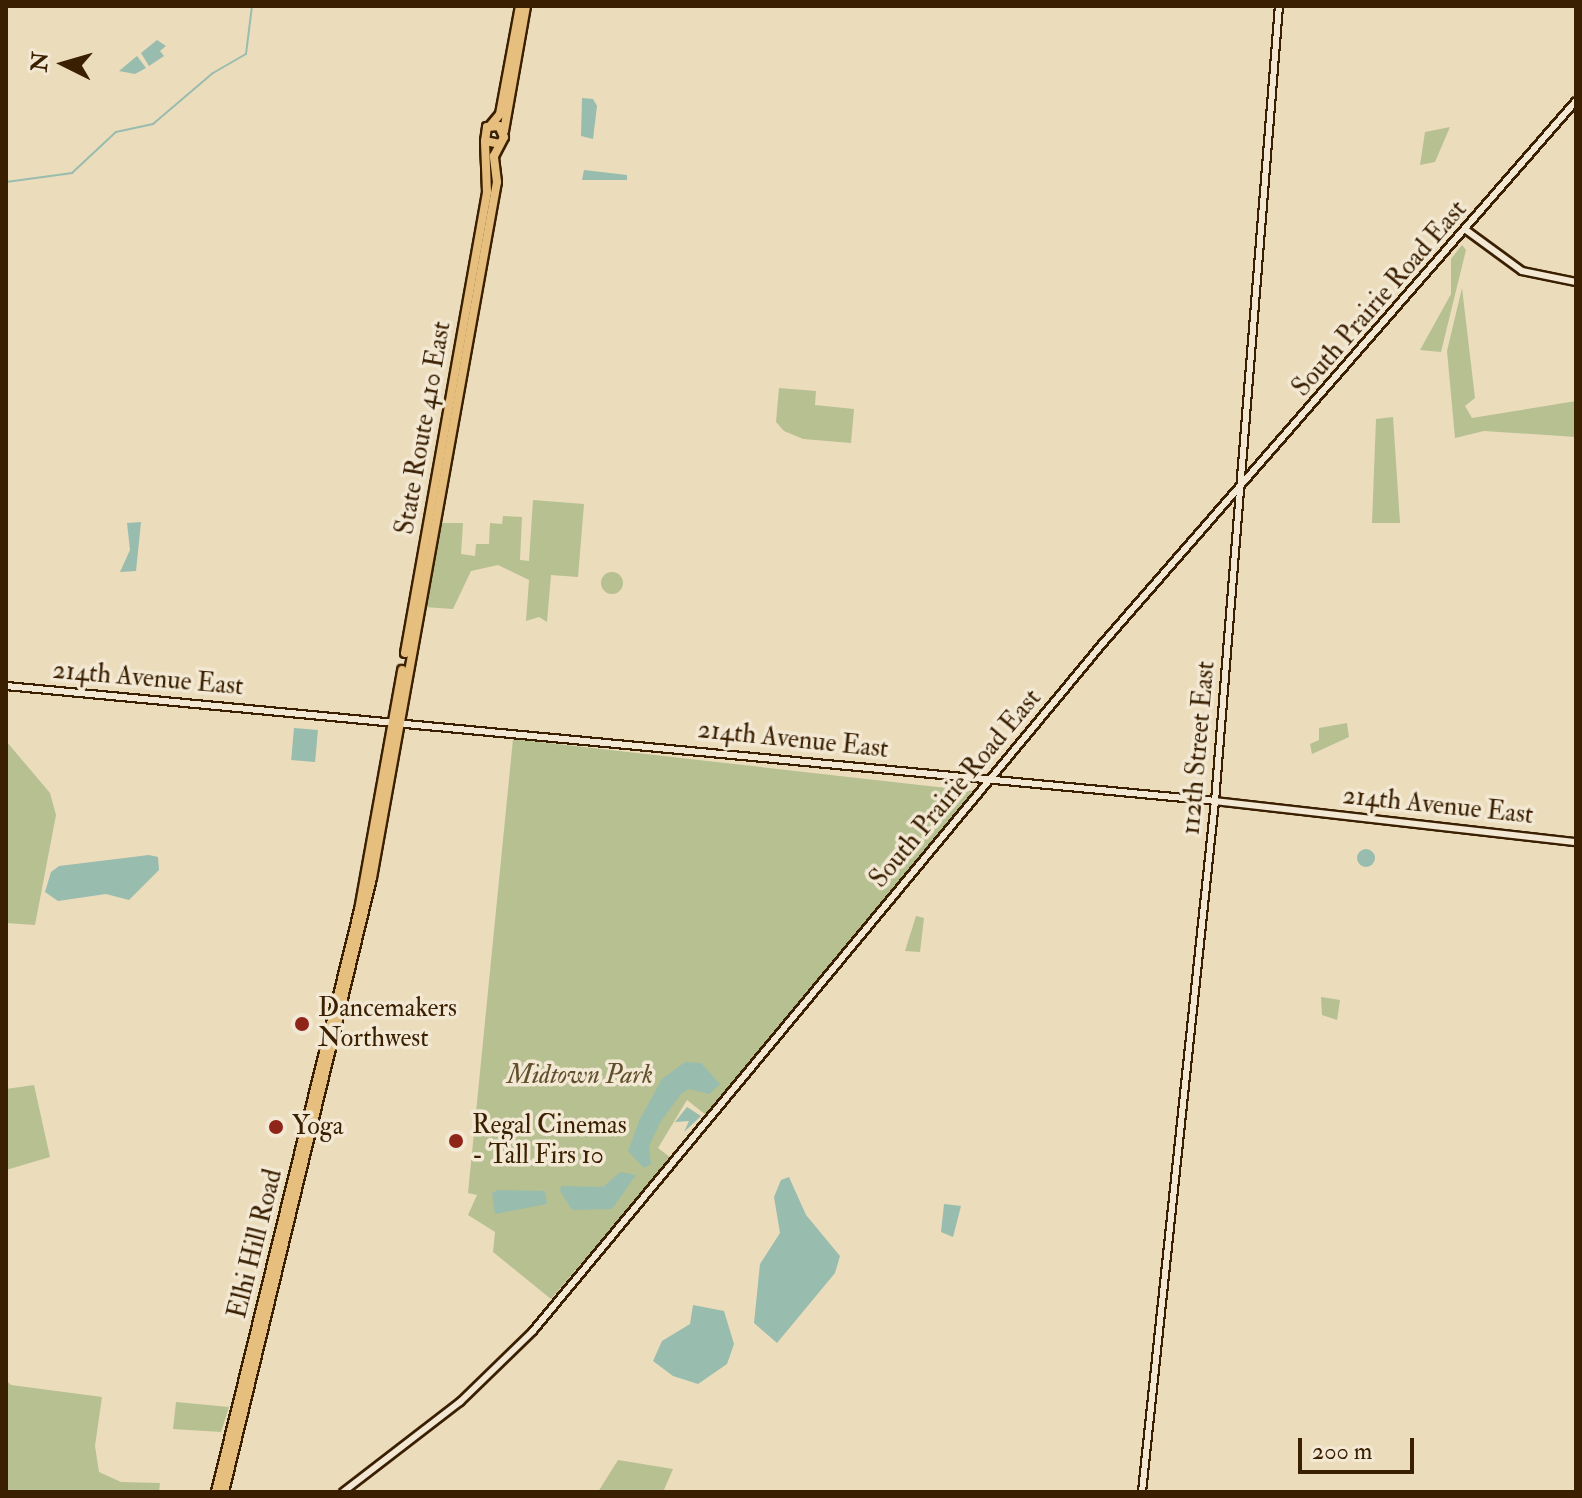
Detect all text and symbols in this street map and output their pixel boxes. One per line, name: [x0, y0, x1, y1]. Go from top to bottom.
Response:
north arrow: [24, 24, 104, 104]
text: N: [25, 51, 55, 73]
street label: South Prairie Road East: [1286, 195, 1474, 403]
street label: State Route 410 East: [390, 319, 458, 537]
street label: 214th Avenue East: [51, 655, 245, 703]
street label: 112th Street East: [1176, 660, 1222, 836]
street label: South Prairie Road East: [864, 683, 1048, 895]
street label: 214th Avenue East: [696, 714, 890, 766]
street label: 214th Avenue East: [1341, 780, 1535, 832]
place label: Dancemakers Northwest: [318, 993, 457, 1054]
marker: Dancemakers Northwest: [293, 1015, 311, 1033]
park label: Midtown Park: [507, 1060, 653, 1092]
place label: Regal Cinemas - Tall Firs 10: [472, 1110, 627, 1172]
place label: Yoga: [292, 1111, 343, 1143]
marker: Yoga: [267, 1118, 285, 1136]
marker: Regal Cinemas - Tall Firs 10: [447, 1132, 465, 1150]
street label: Elhi Hill Road: [222, 1166, 290, 1322]
scale bar: [1302, 1422, 1418, 1472]
text: 200 m: [1312, 1436, 1372, 1467]

